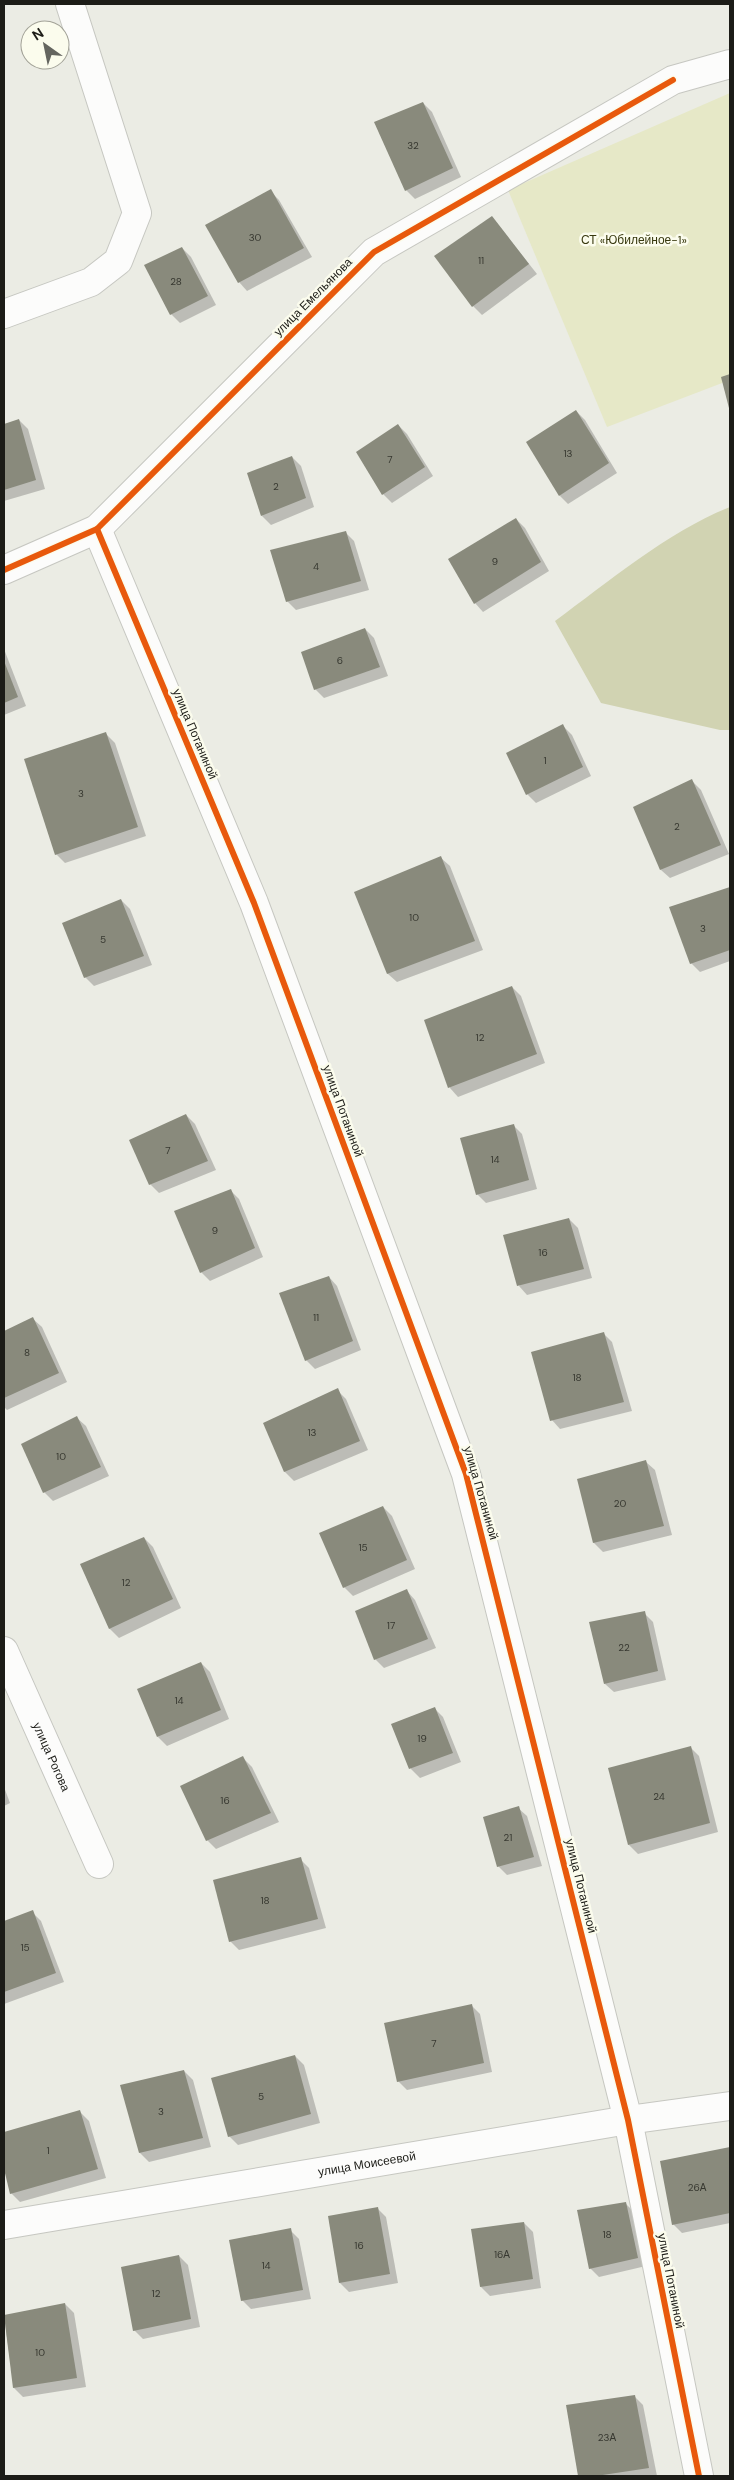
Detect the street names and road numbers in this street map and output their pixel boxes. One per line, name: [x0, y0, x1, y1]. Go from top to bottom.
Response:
street label: улица Емельянова: [270, 254, 356, 340]
street label: улица Потаниной: [169, 686, 221, 782]
street label: улица Потаниной: [319, 1063, 367, 1159]
street label: улица Потаниной: [460, 1444, 502, 1542]
street label: улица Рогова: [29, 1720, 74, 1794]
street label: улица Потаниной: [562, 1837, 600, 1935]
street label: улица Моисеевой: [317, 2148, 417, 2180]
street label: улица Потаниной: [654, 2232, 688, 2330]

